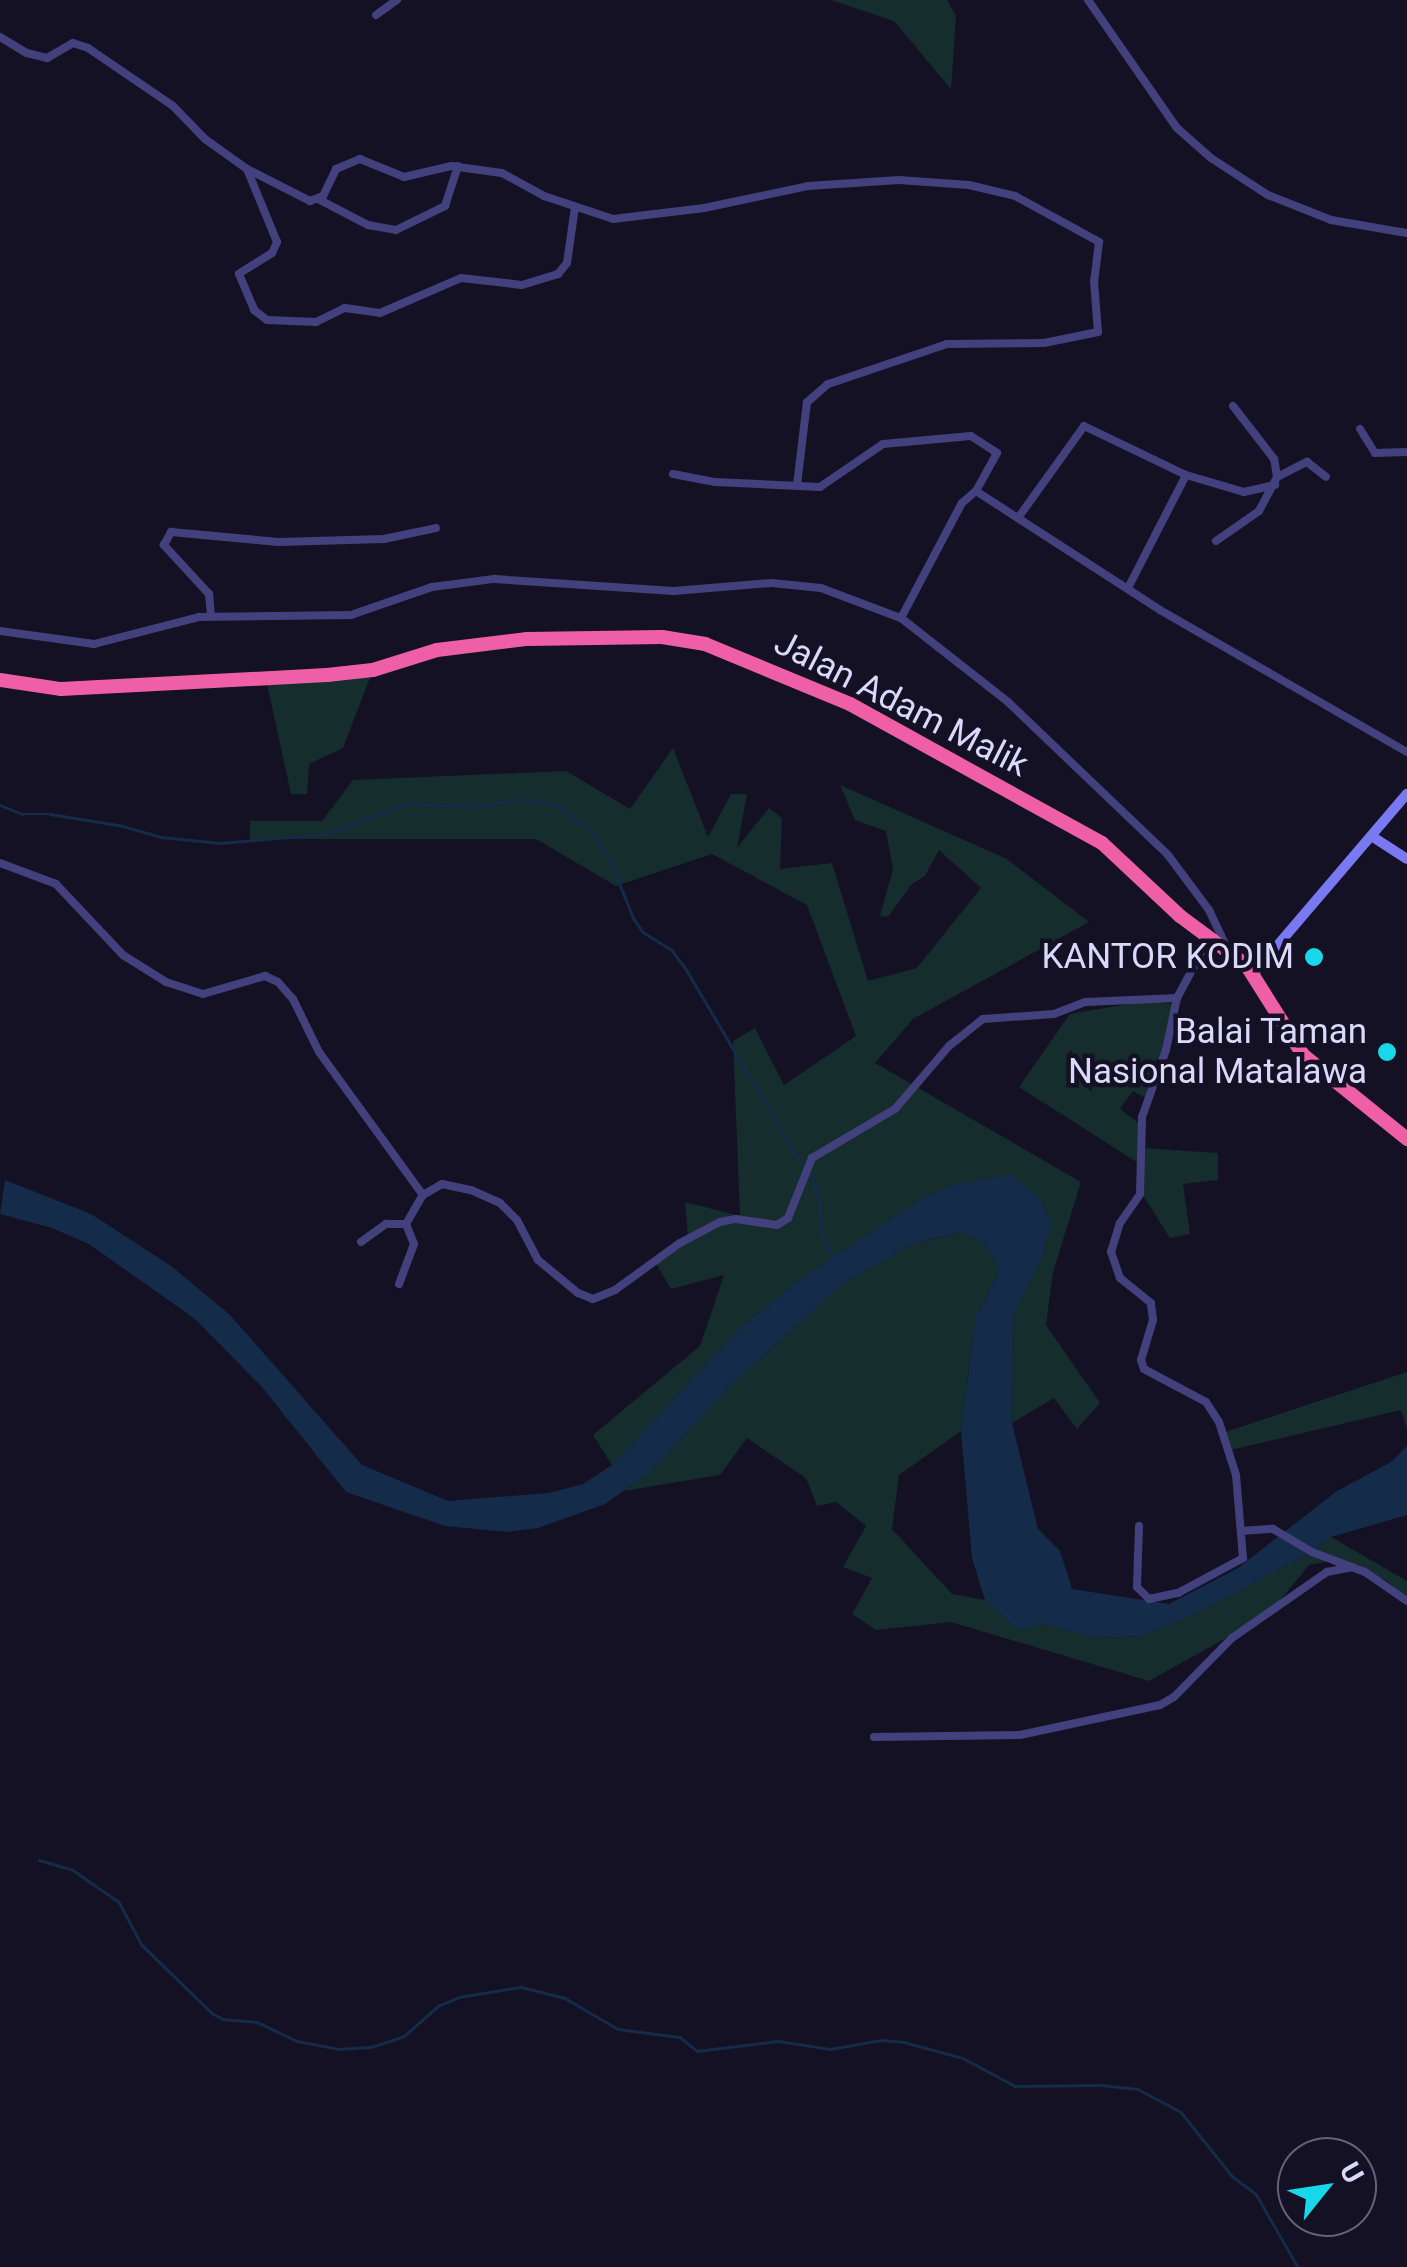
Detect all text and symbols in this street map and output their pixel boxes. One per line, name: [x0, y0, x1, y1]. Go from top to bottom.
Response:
street label: Jalan Adam Malik: [767, 622, 1035, 786]
place label: KANTOR KODIM: [1041, 936, 1294, 978]
marker: KANTOR KODIM: [1303, 946, 1325, 968]
place label: Balai Taman Nasional Matalawa: [1068, 1011, 1367, 1093]
marker: Balai Taman Nasional Matalawa: [1376, 1041, 1398, 1063]
north arrow: [1277, 2137, 1377, 2237]
text: U: [1333, 2157, 1371, 2189]

